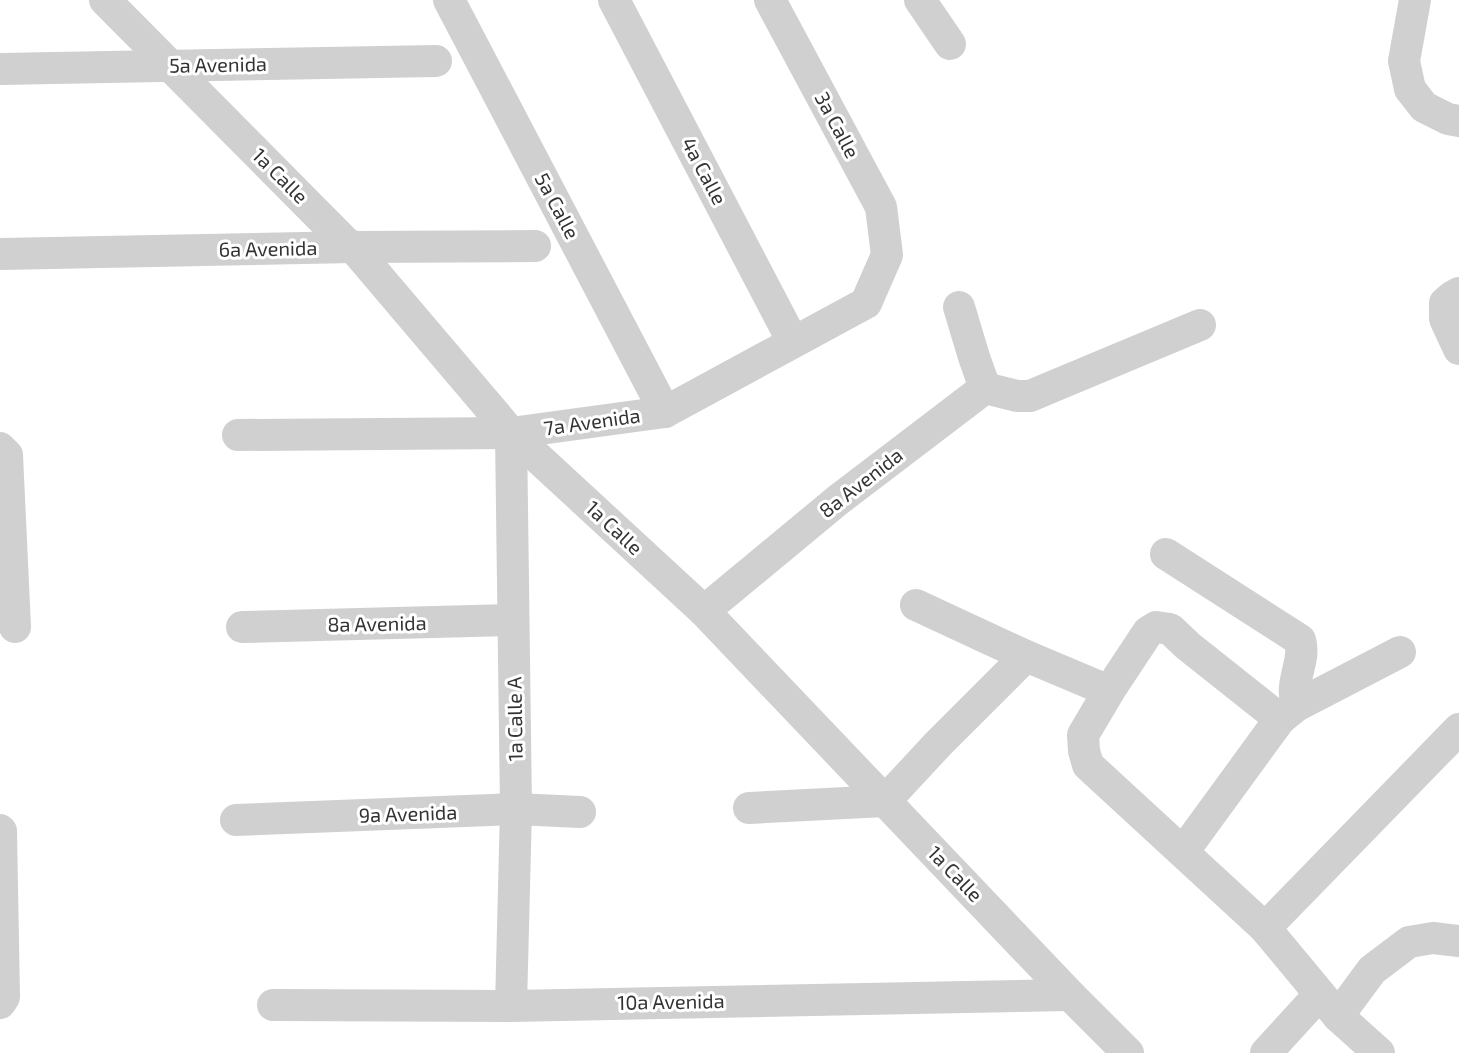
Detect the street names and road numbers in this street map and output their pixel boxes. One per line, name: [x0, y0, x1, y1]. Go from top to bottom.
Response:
street label: 5a Avenida: [169, 51, 267, 77]
street label: 3a Calle: [810, 87, 865, 162]
street label: 4a Calle: [677, 133, 733, 208]
street label: 1a Calle: [248, 143, 313, 208]
street label: 5a Calle: [531, 168, 585, 243]
street label: 6a Avenida: [218, 235, 318, 261]
street label: 7a Avenida: [542, 402, 642, 440]
street label: 8a Avenida: [814, 442, 907, 522]
street label: 1a Calle: [581, 495, 648, 559]
street label: 8a Avenida: [327, 610, 427, 636]
street label: 1a Calle A: [501, 676, 527, 762]
street label: 9a Avenida: [358, 799, 458, 827]
street label: 1a Calle: [923, 840, 988, 906]
street label: 10a Avenida: [617, 988, 725, 1014]

